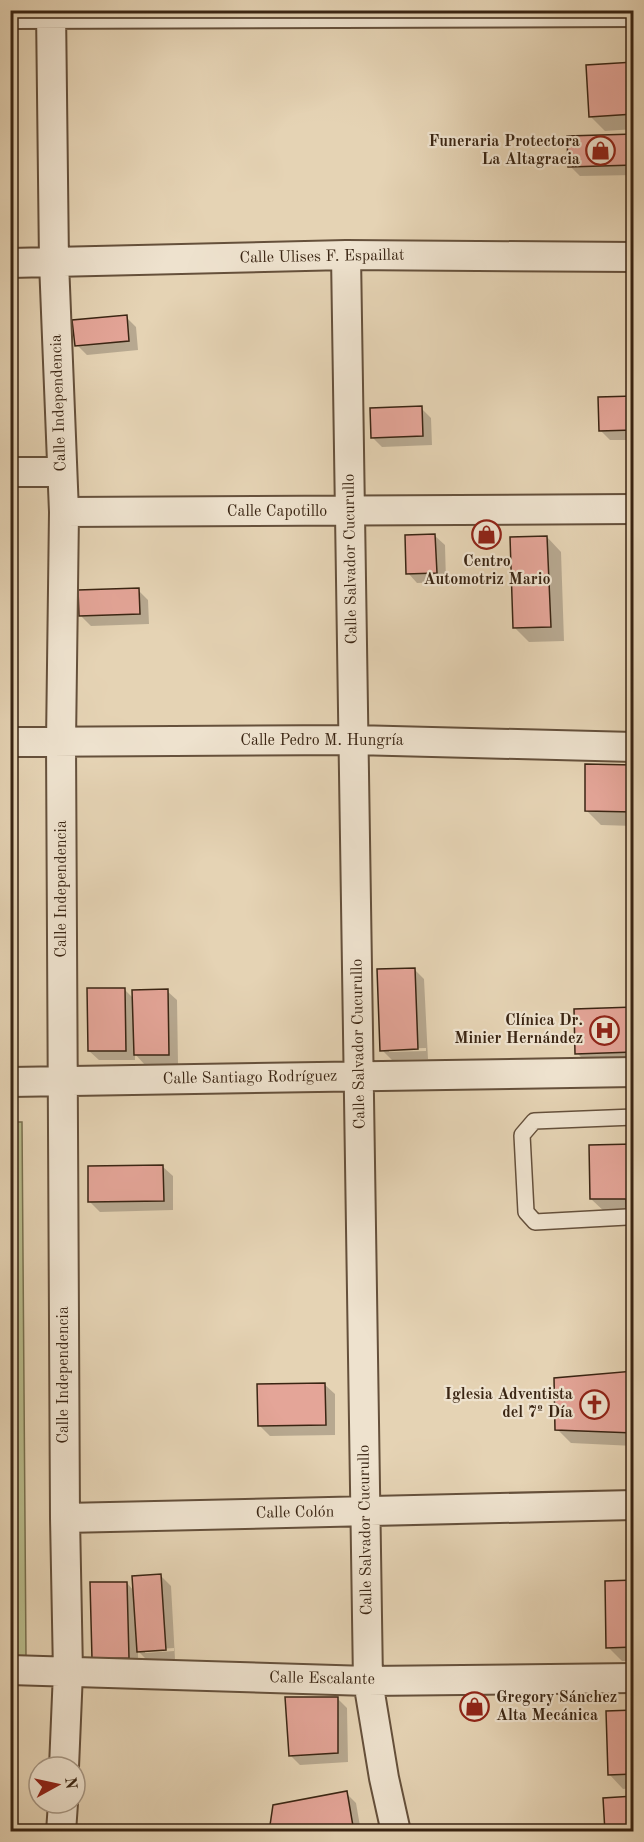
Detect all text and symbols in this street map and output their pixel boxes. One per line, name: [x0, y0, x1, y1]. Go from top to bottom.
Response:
place label: Funeraria Protectora La Altagracia: [429, 134, 580, 168]
shop icon: Funeraria Protectora La Altagracia: [585, 135, 617, 167]
street label: Calle Ulises F. Espaillat: [239, 248, 405, 266]
street label: Calle Independencia: [49, 334, 69, 472]
street label: Calle Salvador Cucurullo: [342, 473, 360, 645]
street label: Calle Capotillo: [227, 504, 327, 520]
shop icon: Centro Automotriz Mario: [471, 518, 503, 550]
place label: Centro Automotriz Mario: [423, 554, 551, 588]
street label: Calle Pedro M. Hungría: [240, 733, 404, 749]
street label: Calle Independencia: [54, 820, 70, 958]
street label: Calle Salvador Cucurullo: [350, 958, 368, 1130]
place label: Clínica Dr. Minier Hernández: [454, 1013, 583, 1047]
hospital icon: Clínica Dr. Minier Hernández: [588, 1014, 620, 1046]
street label: Calle Santiago Rodríguez: [163, 1068, 337, 1088]
street label: Calle Independencia: [56, 1306, 72, 1444]
place label: Iglesia Adventista del 7º Día: [445, 1387, 573, 1421]
church icon: Iglesia Adventista del 7º Día: [578, 1388, 610, 1420]
street label: Calle Salvador Cucurullo: [357, 1444, 375, 1616]
street label: Calle Colón: [256, 1504, 335, 1522]
street label: Calle Escalante: [269, 1670, 375, 1688]
place label: Gregory Sánchez Alta Mecánica: [496, 1690, 617, 1724]
shop icon: Gregory Sánchez Alta Mecánica: [459, 1691, 491, 1723]
north arrow: [27, 1755, 87, 1815]
text: N: [61, 1776, 79, 1791]

